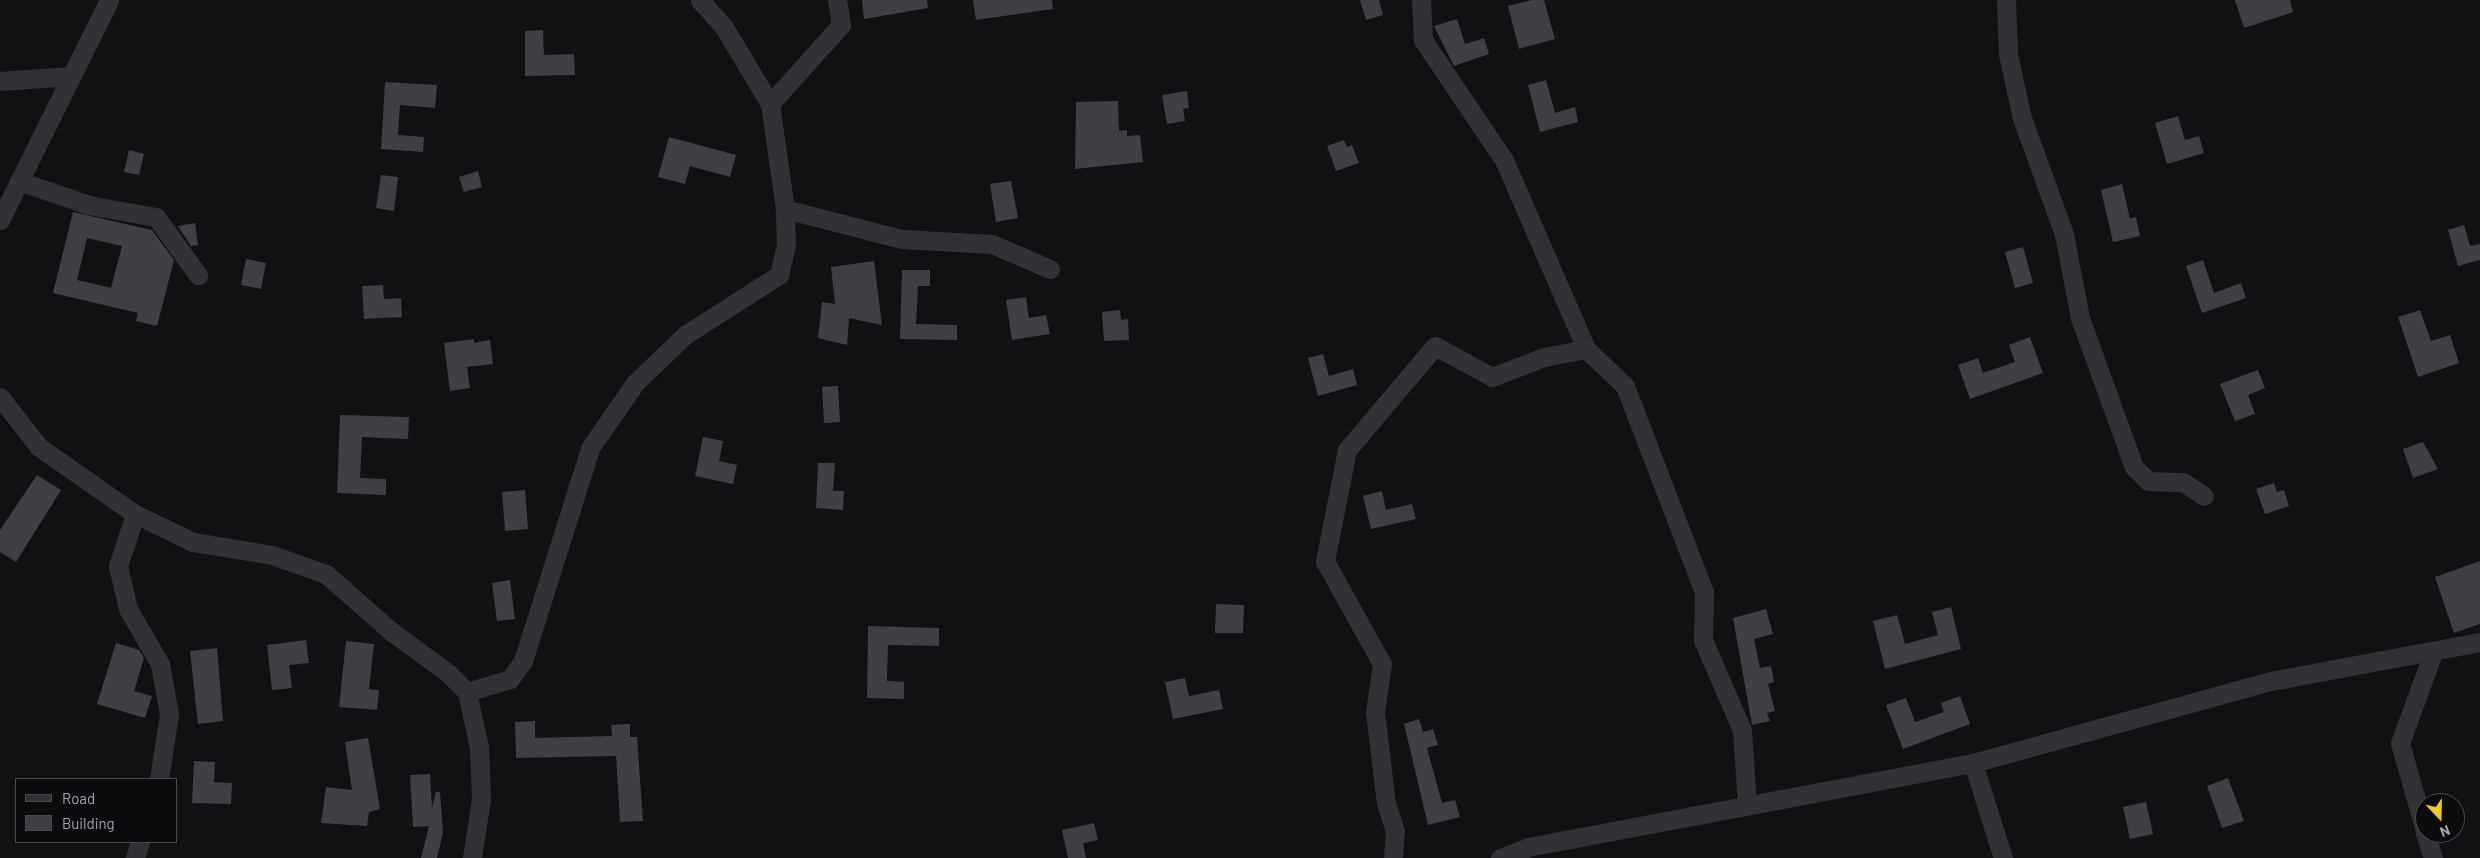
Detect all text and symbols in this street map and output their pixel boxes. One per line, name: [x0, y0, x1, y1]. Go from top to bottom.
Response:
legend: [15, 778, 178, 843]
text: Road: [62, 789, 95, 807]
north arrow: [2415, 793, 2465, 843]
text: Building: [62, 814, 115, 832]
text: N: [2438, 822, 2453, 841]

